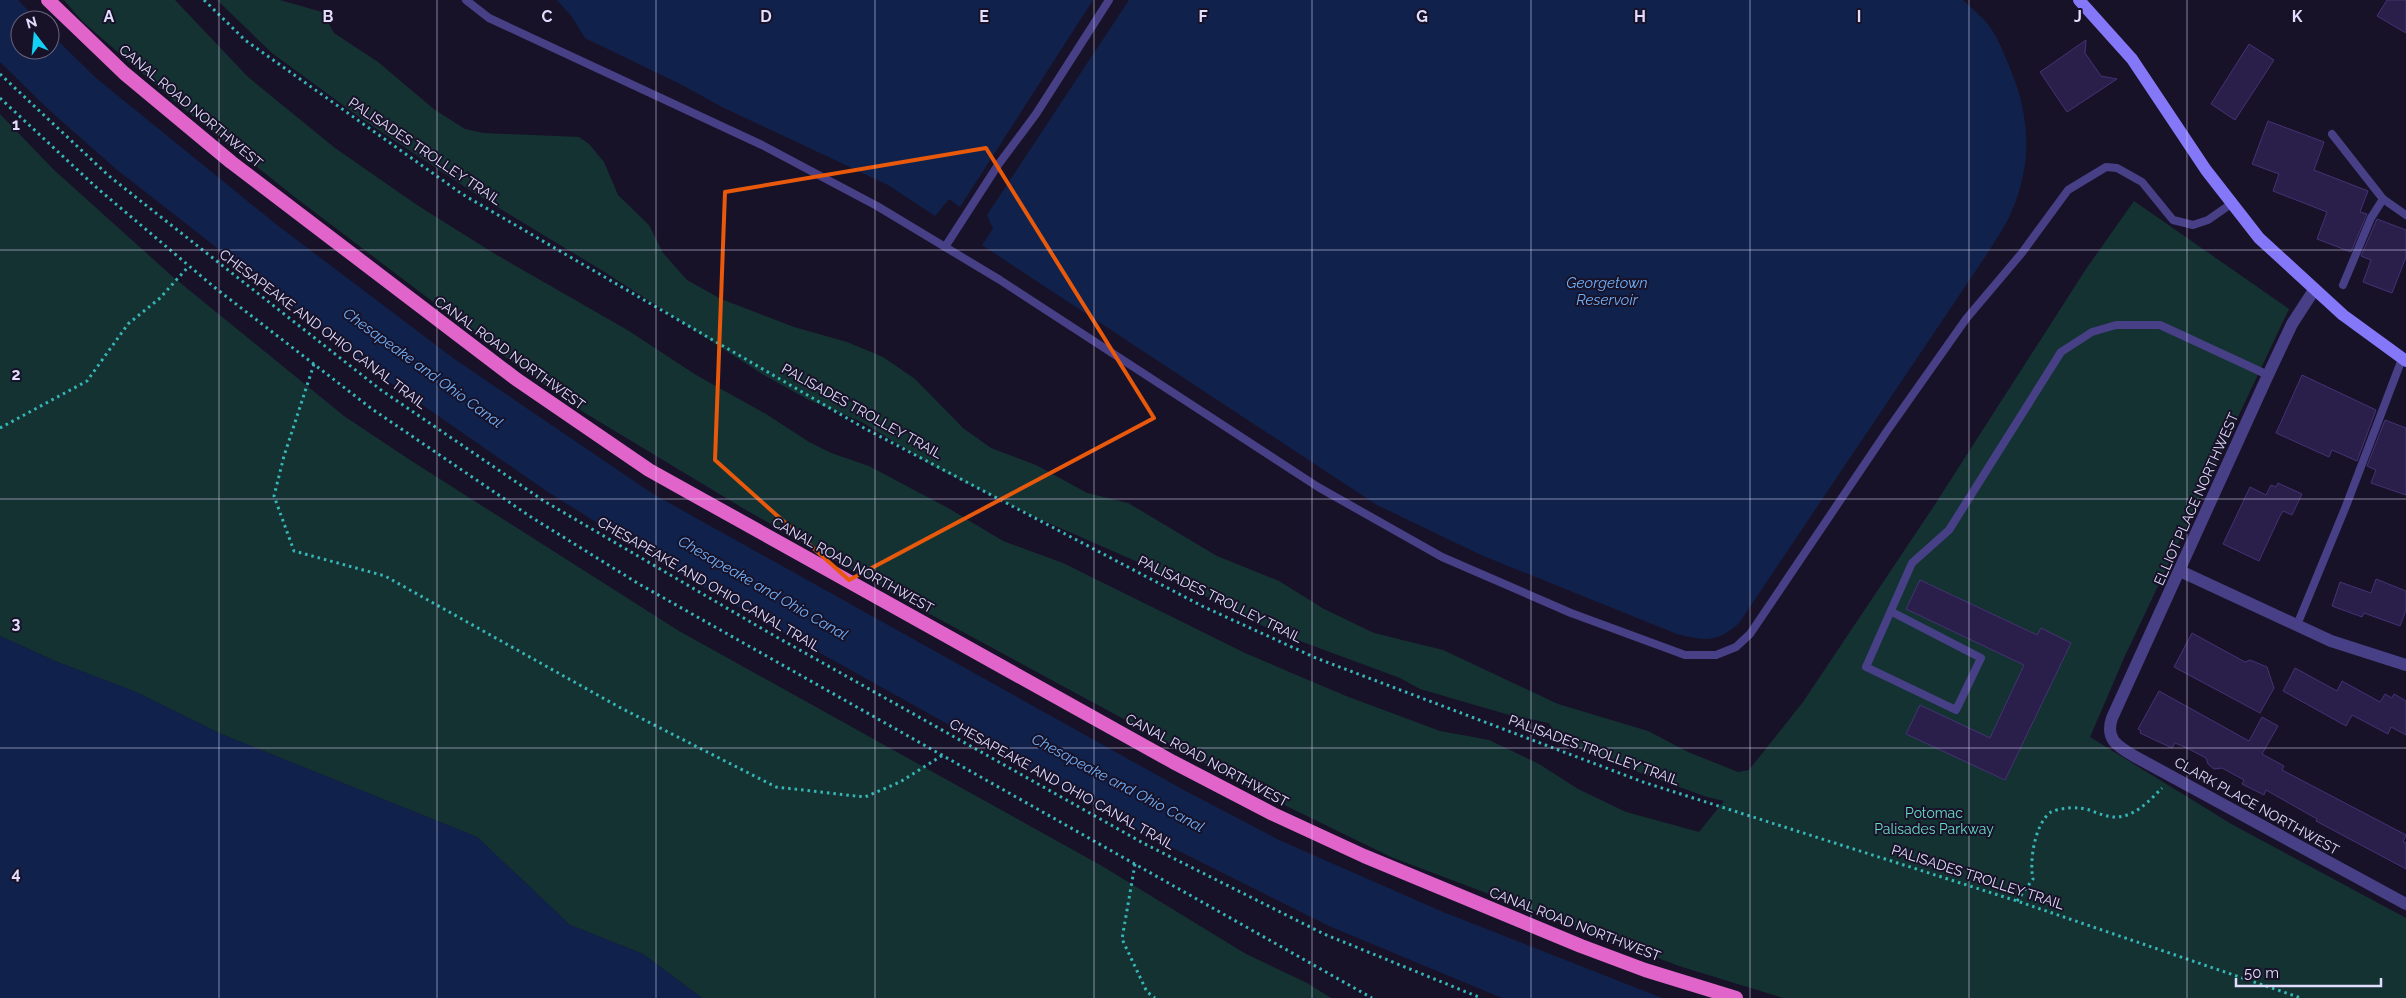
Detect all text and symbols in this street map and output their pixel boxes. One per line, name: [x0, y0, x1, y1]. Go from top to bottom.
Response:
text: A: [104, 7, 115, 26]
text: B: [323, 7, 334, 26]
text: C: [542, 7, 553, 26]
text: D: [760, 7, 772, 26]
text: E: [979, 7, 989, 26]
text: F: [1198, 7, 1208, 26]
text: G: [1416, 7, 1428, 26]
text: H: [1634, 7, 1646, 26]
text: I: [1857, 7, 1861, 26]
text: J: [2074, 7, 2082, 26]
text: K: [2292, 7, 2303, 26]
north arrow: [10, 10, 60, 60]
text: N: [24, 13, 39, 32]
street label: CANAL ROAD NORTHWEST: [116, 41, 266, 171]
street label: PALISADES TROLLEY TRAIL: [346, 94, 504, 208]
text: 1: [12, 115, 20, 134]
street label: CHESAPEAKE AND OHIO CANAL TRAIL: [217, 246, 429, 412]
water label: Georgetown Reservoir: [1566, 274, 1648, 309]
street label: CANAL ROAD NORTHWEST: [432, 293, 589, 413]
water label: Chesapeake and Ohio Canal: [340, 304, 506, 432]
street label: PALISADES TROLLEY TRAIL: [779, 360, 945, 462]
text: 2: [11, 365, 21, 384]
street label: ELLIOT PLACE NORTHWEST: [2151, 410, 2242, 588]
street label: CHESAPEAKE AND OHIO CANAL TRAIL: [595, 513, 823, 655]
street label: CANAL ROAD NORTHWEST: [769, 514, 937, 616]
water label: Chesapeake and Ohio Canal: [675, 532, 851, 644]
street label: PALISADES TROLLEY TRAIL: [1135, 552, 1305, 646]
text: 3: [12, 614, 21, 633]
street label: CANAL ROAD NORTHWEST: [1123, 710, 1292, 810]
street label: PALISADES TROLLEY TRAIL: [1506, 712, 1682, 788]
street label: CHESAPEAKE AND OHIO CANAL TRAIL: [947, 715, 1177, 853]
water label: Chesapeake and Ohio Canal: [1029, 730, 1207, 836]
street label: CLARK PLACE NORTHWEST: [2172, 754, 2343, 858]
park label: Potomac Palisades Parkway: [1874, 805, 1994, 837]
street label: PALISADES TROLLEY TRAIL: [1890, 841, 2066, 913]
text: 4: [11, 864, 21, 883]
street label: CANAL ROAD NORTHWEST: [1487, 884, 1663, 964]
scale bar: [2236, 956, 2381, 988]
text: 50 m: [2244, 964, 2279, 982]

